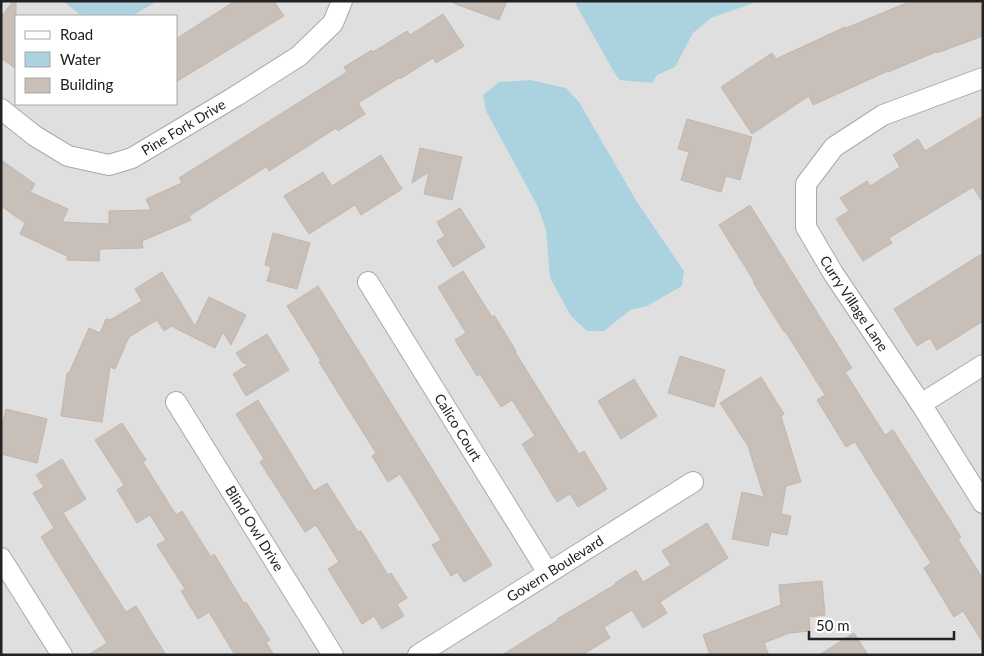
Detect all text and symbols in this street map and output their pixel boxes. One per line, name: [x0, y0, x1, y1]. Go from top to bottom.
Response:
legend: [15, 15, 178, 105]
text: Road: [60, 25, 93, 43]
text: Water: [60, 50, 101, 68]
text: Building: [60, 75, 113, 93]
street label: Pine Fork Drive: [138, 95, 228, 159]
street label: Curry Village Lane: [817, 252, 892, 354]
street label: Calico Court: [431, 390, 486, 464]
street label: Blind Owl Drive: [222, 482, 288, 574]
street label: Govern Boulevard: [503, 532, 606, 605]
scale bar: [809, 608, 954, 640]
text: 50 m: [816, 616, 850, 634]

